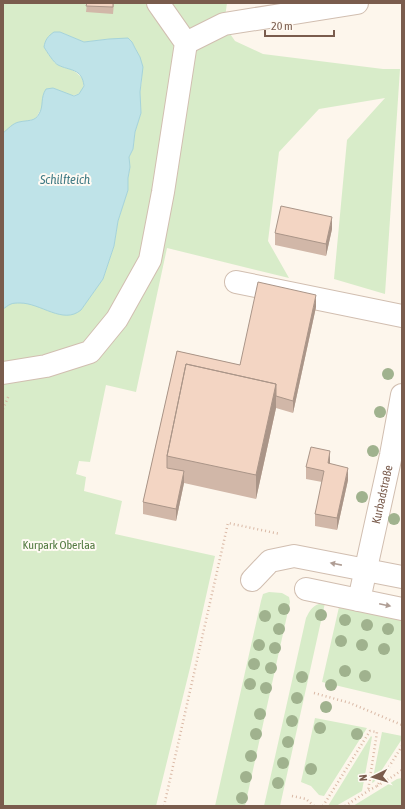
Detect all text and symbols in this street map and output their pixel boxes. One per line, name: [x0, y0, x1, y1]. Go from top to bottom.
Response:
scale bar: [265, 12, 334, 38]
text: 20 m: [271, 19, 293, 33]
water label: Schilfteich: [39, 172, 91, 187]
street label: Kurbadstraße: [369, 464, 396, 525]
park label: Kurpark Oberlaa: [23, 538, 95, 552]
one-way arrow: [330, 560, 343, 566]
one-way arrow: [379, 602, 391, 608]
north arrow: [353, 757, 393, 797]
text: N: [357, 774, 369, 782]

